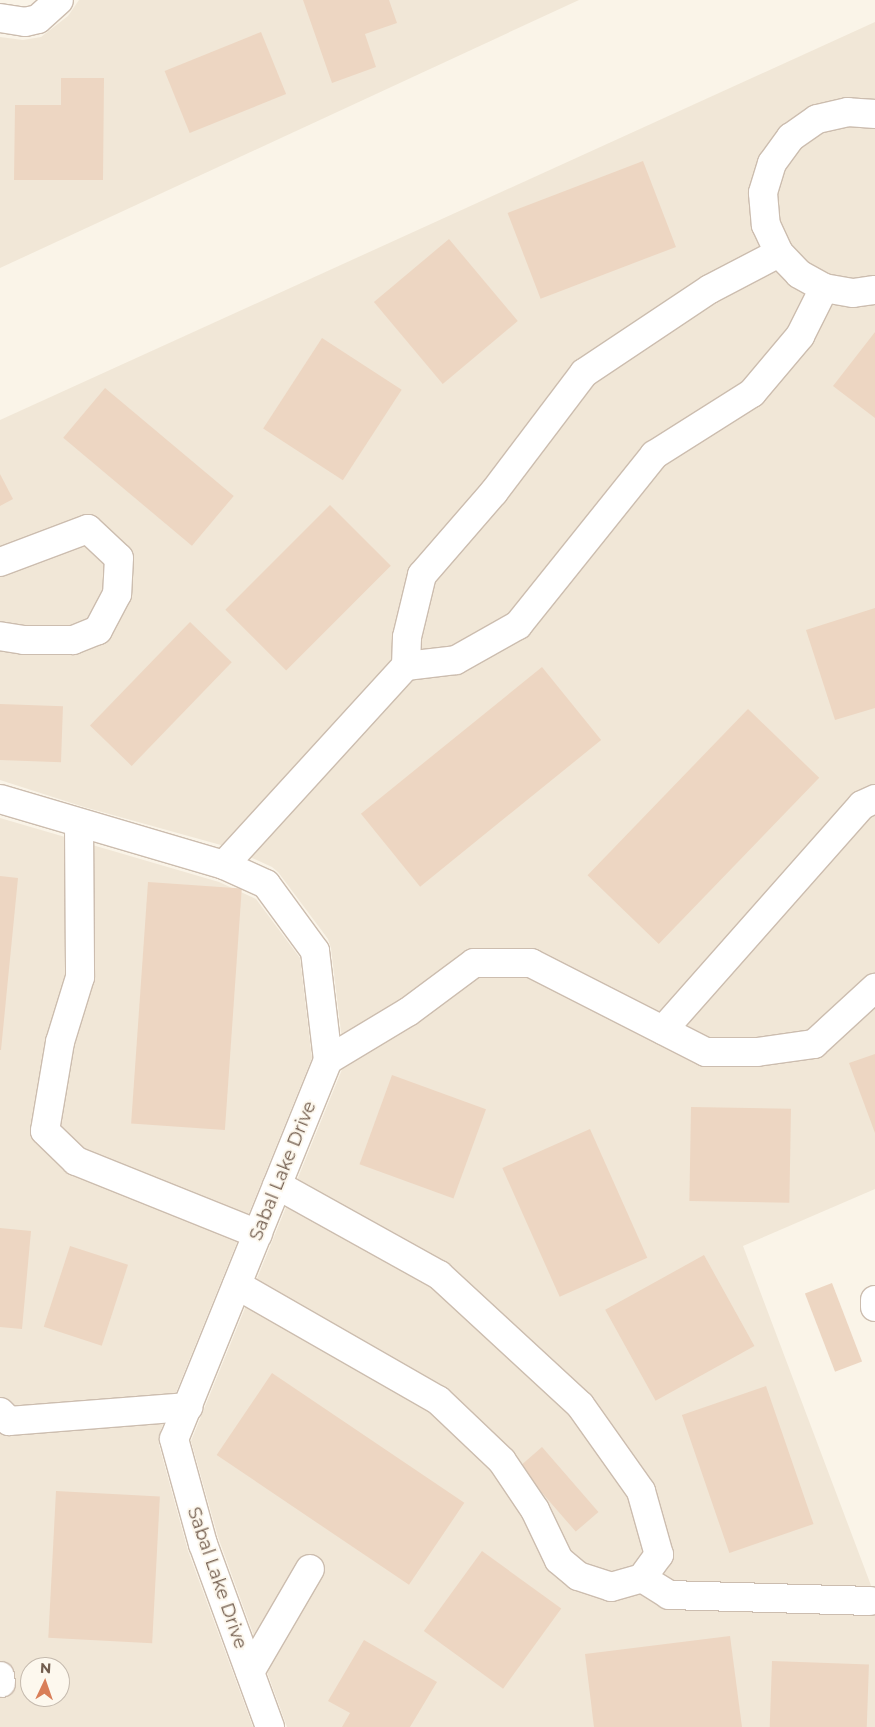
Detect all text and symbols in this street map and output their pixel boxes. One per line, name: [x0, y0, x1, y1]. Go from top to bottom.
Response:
street label: Sabal Lake Drive: [245, 1098, 321, 1244]
street label: Sabal Lake Drive: [183, 1504, 251, 1652]
north arrow: [20, 1657, 70, 1707]
text: N: [40, 1659, 52, 1677]

